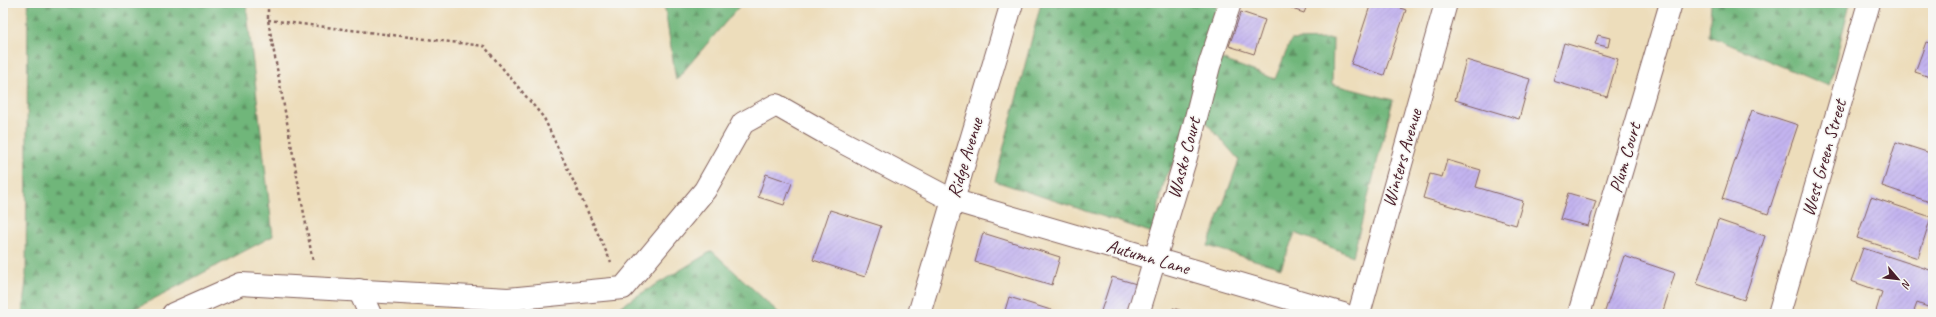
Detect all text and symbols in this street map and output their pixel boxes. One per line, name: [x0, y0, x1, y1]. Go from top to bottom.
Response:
street label: West Green Street: [1796, 95, 1853, 219]
street label: Winters Avenue: [1377, 105, 1428, 210]
street label: Ridge Avenue: [941, 113, 989, 201]
street label: Wasko Court: [1162, 113, 1207, 201]
street label: Plum Court: [1604, 119, 1647, 196]
street label: Autumn Lane: [1104, 234, 1194, 281]
north arrow: [1878, 259, 1918, 299]
text: N: [1898, 277, 1915, 292]

